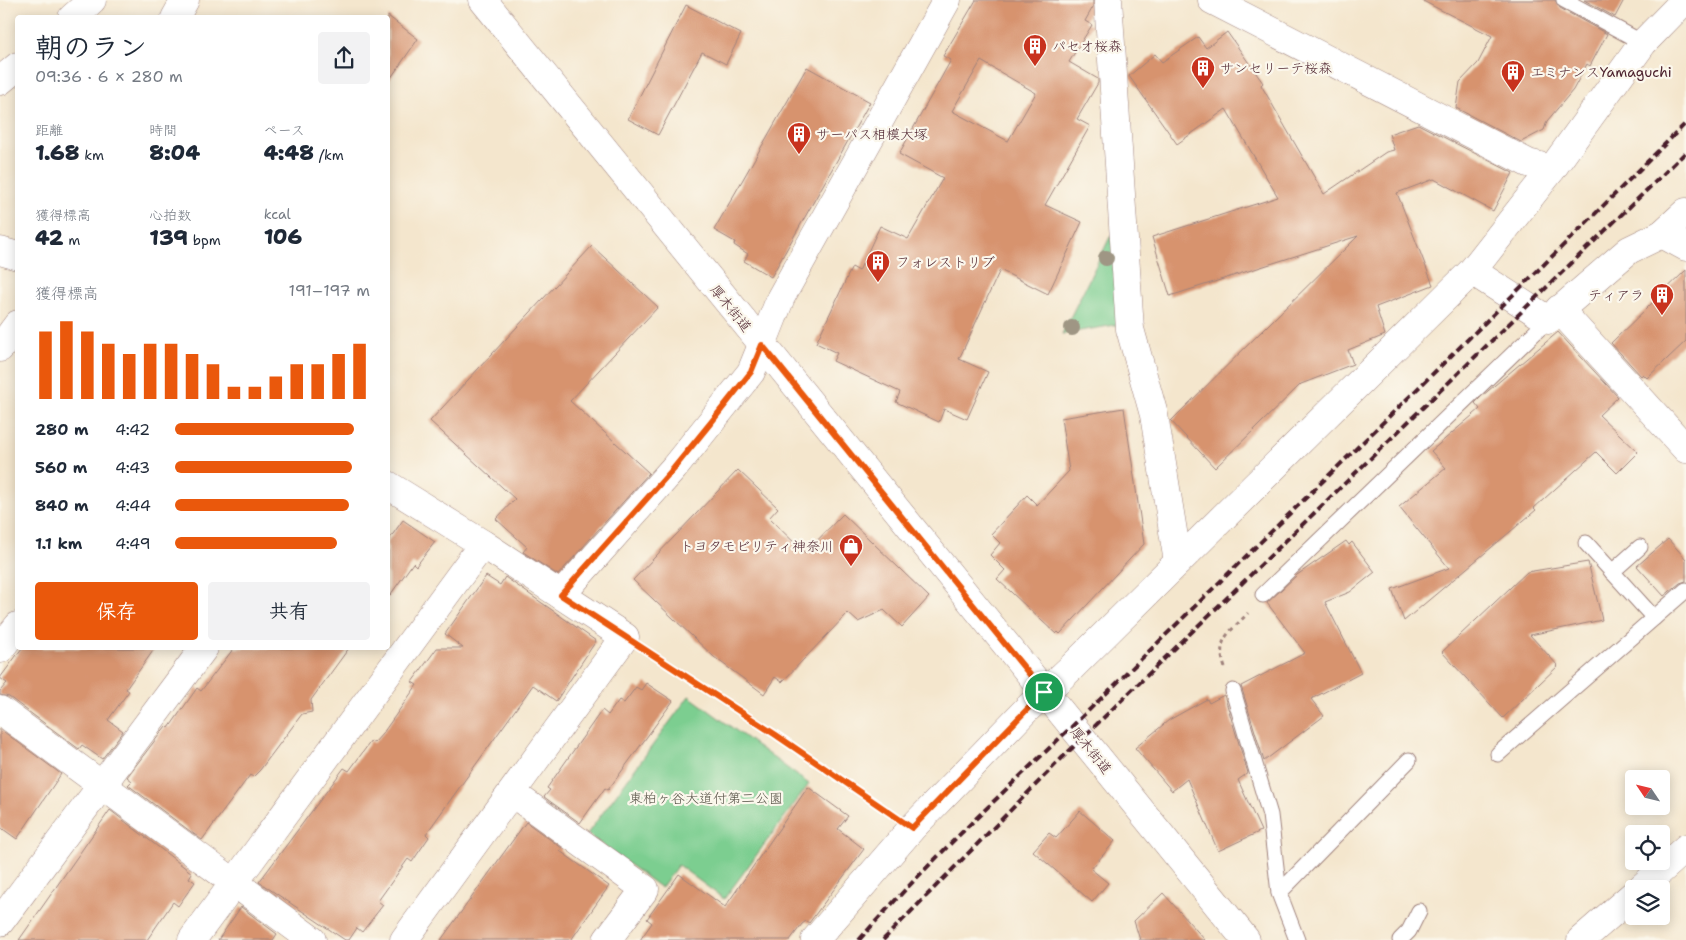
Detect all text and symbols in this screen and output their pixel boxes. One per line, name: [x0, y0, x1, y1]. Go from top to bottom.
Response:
text: 朝のラン: [35, 28, 147, 66]
button: share: [318, 32, 370, 84]
building icon: パセオ桜森: [1022, 33, 1048, 67]
place label: パセオ桜森: [1052, 37, 1122, 55]
building icon: サンセリーテ桜森: [1190, 55, 1216, 89]
place label: サンセリーテ桜森: [1220, 59, 1332, 77]
building icon: エミナンスYamaguchi: [1500, 59, 1526, 93]
place label: エミナンスYamaguchi: [1530, 63, 1672, 81]
text: 09:36 · 6 × 280 m: [35, 66, 183, 87]
text: 距離: [35, 121, 63, 139]
text: 時間: [149, 121, 177, 139]
text: ペース: [264, 121, 305, 139]
building icon: サーパス相模大塚: [786, 121, 812, 155]
place label: サーパス相模大塚: [816, 125, 928, 143]
text: 1.68: [35, 139, 80, 167]
text: 8:04: [149, 139, 200, 167]
text: 4:48: [264, 139, 314, 167]
text: km: [80, 146, 104, 164]
text: /km: [314, 146, 344, 164]
text: kcal: [264, 205, 291, 223]
text: 獲得標高: [35, 206, 91, 224]
text: 心拍数: [149, 206, 191, 224]
text: 106: [264, 223, 302, 251]
text: 42: [35, 224, 63, 252]
text: 139: [149, 224, 188, 252]
text: m: [63, 231, 80, 249]
text: bpm: [188, 231, 221, 249]
building icon: フォレストリブ: [865, 249, 891, 283]
place label: フォレストリブ: [896, 253, 995, 271]
text: 191–197 m: [289, 280, 370, 301]
street label: 厚木街道: [706, 281, 756, 335]
building icon: ティアラ: [1649, 282, 1675, 316]
text: 獲得標高: [35, 283, 99, 304]
place label: ティアラ: [1588, 286, 1644, 304]
text: 280 m: [35, 419, 88, 440]
text: 4:42: [115, 419, 150, 440]
text: 560 m: [35, 457, 87, 478]
text: 4:43: [115, 457, 150, 478]
text: 840 m: [35, 495, 88, 516]
text: 4:44: [115, 495, 151, 516]
text: 1.1 km: [35, 533, 82, 554]
text: 4:49: [115, 533, 151, 554]
shop icon: トヨタモビリティ神奈川: [838, 533, 864, 567]
place label: トヨタモビリティ神奈川: [680, 537, 834, 555]
button: 保存: [35, 582, 198, 640]
button: 共有: [208, 582, 370, 640]
pin: [1023, 671, 1065, 713]
icon: arrive: [1030, 678, 1058, 706]
street label: 厚木街道: [1066, 723, 1116, 777]
north arrow: [1625, 770, 1670, 815]
map controls: [1625, 770, 1670, 925]
park label: 東柏ヶ谷大道付第二公園: [629, 789, 783, 807]
button: locate: [1625, 825, 1670, 870]
button: layers: [1625, 880, 1670, 925]

